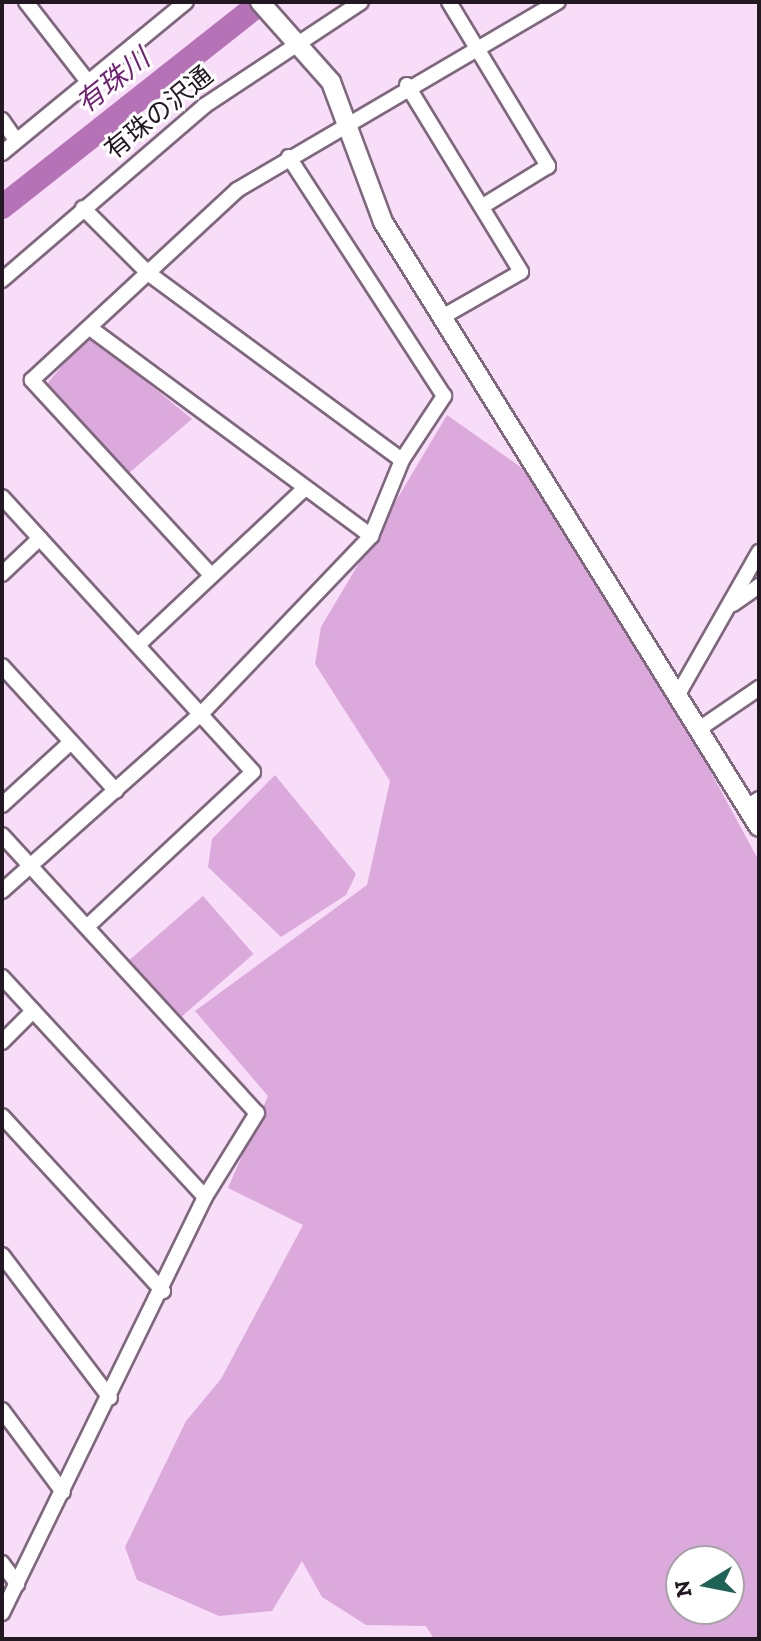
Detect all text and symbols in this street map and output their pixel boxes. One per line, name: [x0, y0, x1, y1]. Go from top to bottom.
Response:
water label: 有珠川: [70, 42, 156, 120]
street label: 有珠の沢通: [99, 60, 219, 166]
north arrow: [665, 1545, 745, 1625]
text: N: [668, 1578, 698, 1599]

